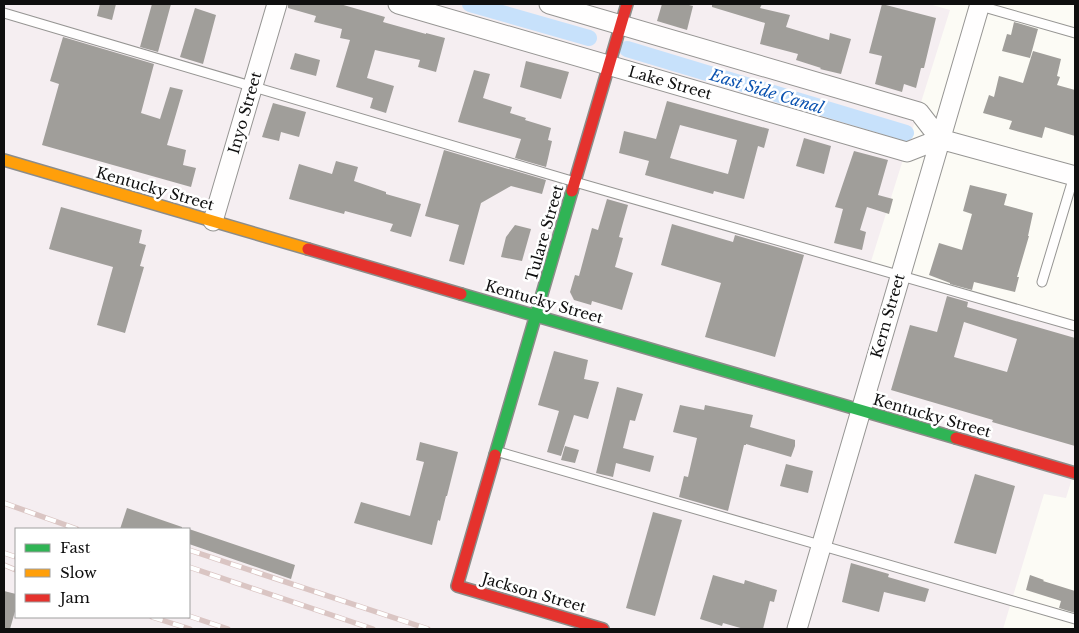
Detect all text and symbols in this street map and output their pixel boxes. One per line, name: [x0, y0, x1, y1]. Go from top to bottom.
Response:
street label: Lake Street: [626, 62, 714, 104]
water label: East Side Canal: [707, 64, 827, 118]
street label: Inyo Street: [224, 69, 265, 156]
street label: Kentucky Street: [94, 163, 217, 215]
street label: Tulare Street: [522, 182, 567, 283]
street label: Kern Street: [866, 271, 909, 360]
street label: Kentucky Street: [483, 276, 606, 328]
street label: Kentucky Street: [871, 390, 994, 442]
legend: [15, 528, 190, 618]
text: Fast: [60, 538, 91, 557]
text: Slow: [60, 563, 97, 582]
street label: Jackson Street: [478, 568, 589, 617]
text: Jam: [58, 588, 90, 607]

